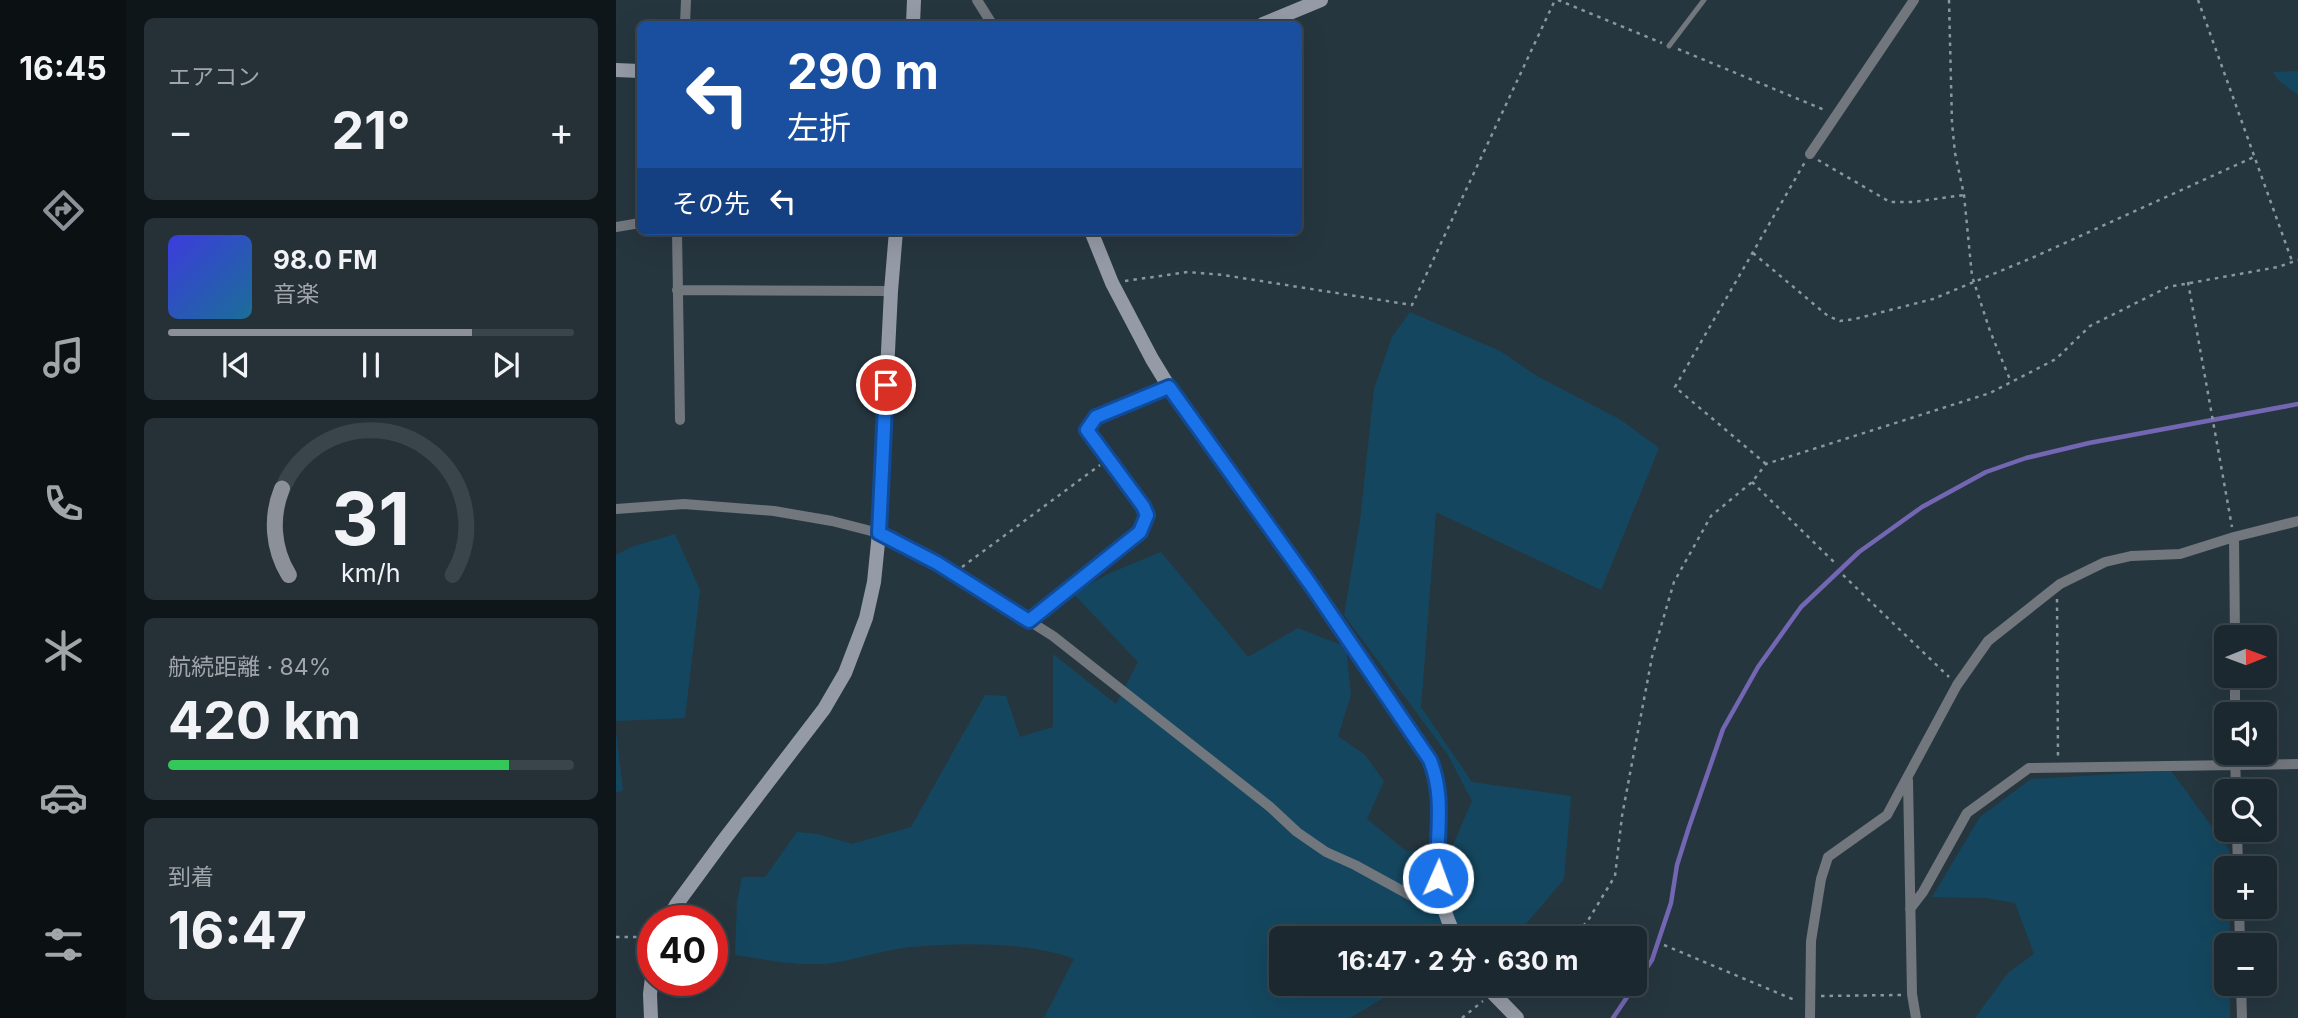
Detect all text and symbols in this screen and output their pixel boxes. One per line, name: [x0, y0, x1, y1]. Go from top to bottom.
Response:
text: 290 m: [787, 42, 939, 101]
text: 16:45: [19, 49, 107, 88]
icon: left: [672, 49, 763, 140]
text: エアコン: [168, 63, 260, 91]
text: 21°: [331, 99, 411, 162]
text: −: [168, 108, 193, 154]
text: +: [549, 108, 574, 154]
text: 左折: [787, 108, 851, 147]
icon: left: [764, 182, 802, 220]
icon: directions: [39, 186, 88, 235]
text: その先: [672, 188, 750, 219]
text: 98.0 FM: [273, 244, 377, 275]
text: 音楽: [273, 280, 319, 308]
icon: music: [39, 333, 88, 382]
icon: previous: [217, 346, 255, 384]
icon: pause: [352, 346, 390, 384]
icon: next: [487, 346, 525, 384]
pin: [856, 355, 916, 415]
icon: arrive: [867, 366, 905, 404]
text: 31: [332, 474, 410, 563]
icon: phone: [39, 479, 88, 528]
text: km/h: [341, 558, 401, 588]
north arrow: [2214, 625, 2277, 688]
map controls: [2214, 625, 2277, 996]
icon: climate: [39, 626, 88, 675]
text: 航続距離 · 84%: [168, 653, 331, 681]
text: 420 km: [168, 689, 361, 752]
button: sound: [2214, 702, 2277, 765]
icon: car: [39, 773, 88, 822]
button: search: [2214, 779, 2277, 842]
position arrow: [1401, 841, 1475, 915]
button: +: [2214, 856, 2277, 919]
text: 到着: [168, 863, 214, 891]
text: 16:47: [168, 899, 307, 962]
speed limit sign: 40: [637, 905, 728, 996]
icon: filters: [39, 920, 88, 969]
button: −: [2214, 933, 2277, 996]
text: 16:47 · 2 分 · 630 m: [1337, 945, 1579, 976]

